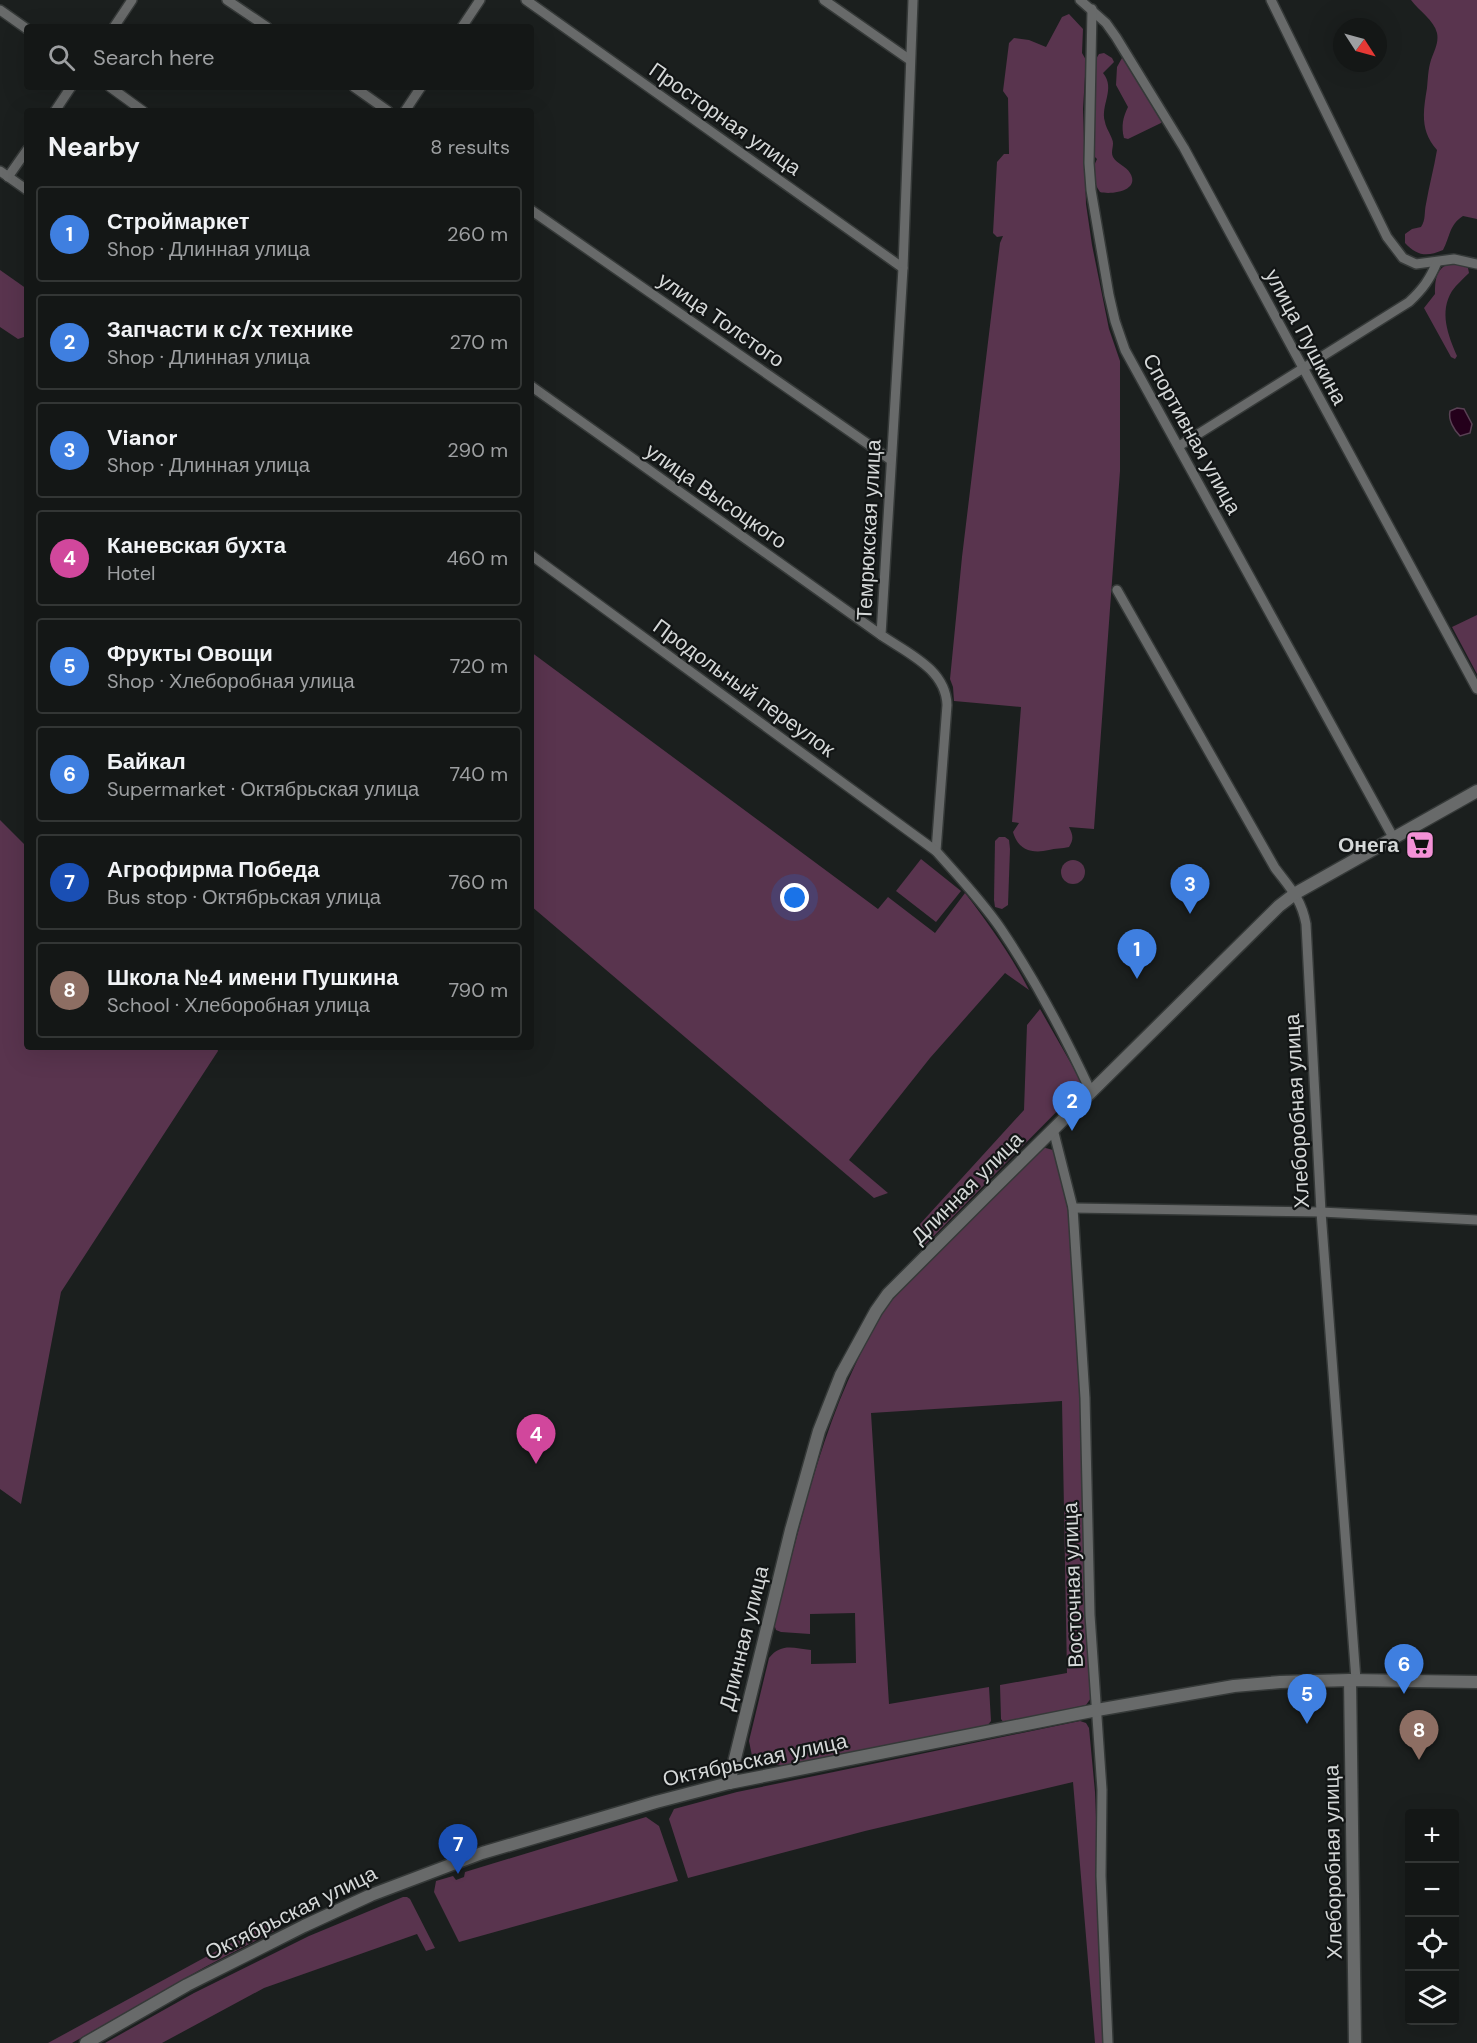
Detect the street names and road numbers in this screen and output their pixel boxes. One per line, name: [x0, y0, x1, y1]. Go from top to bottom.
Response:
street label: Просторная улица: [643, 56, 807, 182]
street label: улица Пушкина: [1258, 264, 1354, 410]
street label: улица Толстого: [652, 266, 790, 374]
street label: Спортивная улица: [1136, 349, 1248, 520]
street label: улица Высоцкого: [640, 437, 792, 555]
street label: Темрюкская улица: [850, 439, 888, 621]
street label: Продольный переулок: [647, 613, 841, 764]
street label: Хлеборобная улица: [1278, 1013, 1316, 1209]
street label: Длинная улица: [905, 1126, 1029, 1250]
street label: Восточная улица: [1056, 1501, 1090, 1668]
street label: Длинная улица: [713, 1563, 776, 1713]
street label: Октябрьская улица: [660, 1727, 850, 1793]
street label: Хлеборобная улица: [1317, 1764, 1349, 1960]
street label: Октябрьская улица: [200, 1859, 382, 1967]

